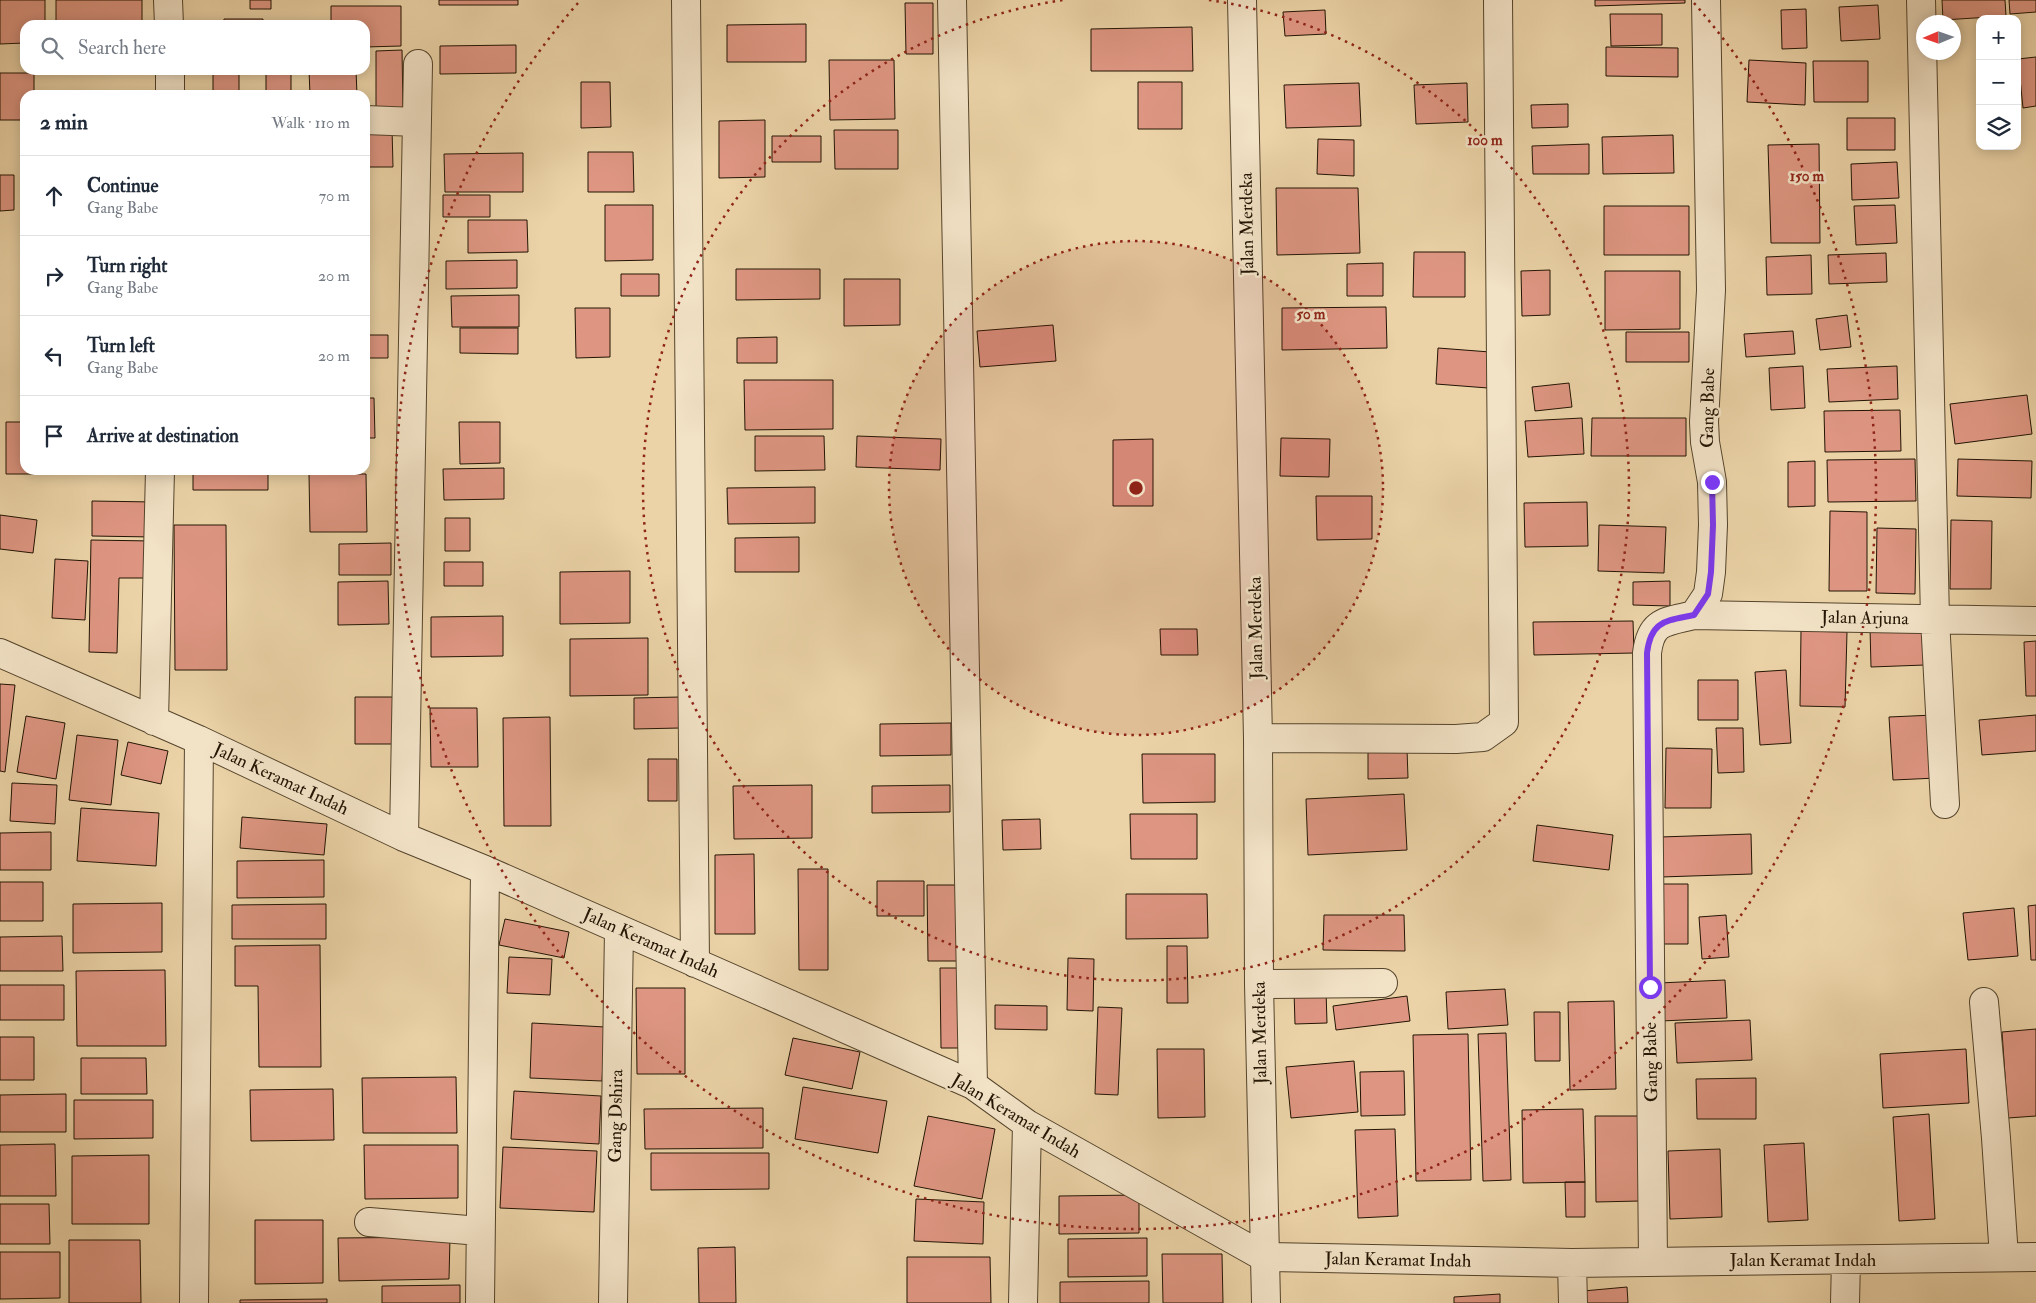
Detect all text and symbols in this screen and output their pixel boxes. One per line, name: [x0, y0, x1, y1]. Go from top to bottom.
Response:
north arrow: [1916, 15, 1961, 60]
map controls: [1976, 15, 2021, 150]
button: +: [1976, 15, 2021, 60]
search box: [20, 20, 370, 75]
icon: search: [38, 34, 66, 62]
text: Search here: [78, 36, 166, 60]
button: −: [1976, 60, 2021, 105]
button: layers: [1976, 105, 2021, 150]
text: 2 min: [40, 109, 88, 136]
text: Walk · 110 m: [272, 113, 350, 133]
text: 100 m: [1467, 131, 1503, 150]
text: 150 m: [1790, 167, 1824, 186]
street label: Jalan Merdeka: [1235, 172, 1259, 277]
text: Continue: [87, 174, 158, 198]
icon: ahead: [40, 182, 68, 210]
text: 70 m: [319, 186, 350, 206]
text: Gang Babe: [87, 198, 158, 218]
text: Turn right: [87, 254, 167, 278]
icon: right: [40, 262, 68, 290]
text: 20 m: [318, 266, 350, 286]
text: Gang Babe: [87, 278, 158, 298]
text: 50 m: [1297, 305, 1326, 324]
text: Turn left: [87, 334, 155, 358]
icon: left: [40, 342, 68, 370]
text: 20 m: [318, 346, 350, 366]
text: Gang Babe: [87, 358, 158, 378]
street label: Gang Babe: [1696, 367, 1720, 448]
icon: arrive: [40, 422, 68, 450]
text: Arrive at destination: [87, 424, 239, 448]
route end: [1701, 471, 1724, 494]
centre of rings: [1127, 479, 1145, 497]
street label: Jalan Merdeka: [1244, 576, 1268, 681]
street label: Jalan Arjuna: [1820, 606, 1910, 630]
street label: Jalan Keramat Indah: [209, 737, 353, 821]
street label: Jalan Keramat Indah: [578, 902, 723, 984]
route start: [1639, 976, 1662, 999]
street label: Jalan Merdeka: [1248, 981, 1272, 1086]
street label: Gang Babe: [1639, 1021, 1663, 1102]
street label: Gang Dshira: [604, 1068, 628, 1163]
street label: Jalan Keramat Indah: [946, 1068, 1085, 1164]
street label: Jalan Keramat Indah: [1324, 1247, 1472, 1273]
street label: Jalan Keramat Indah: [1729, 1249, 1877, 1272]

